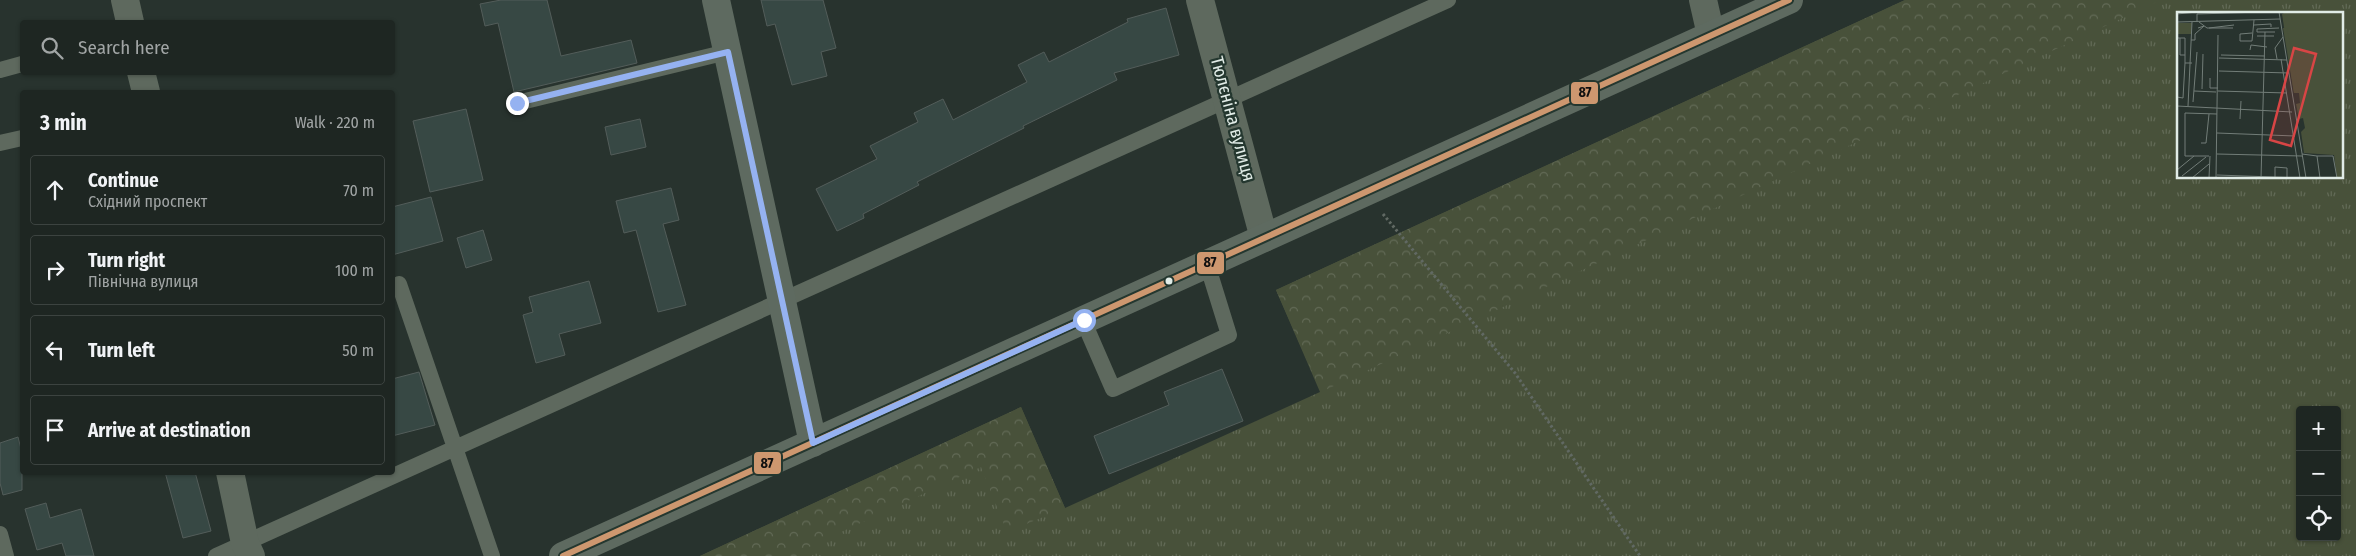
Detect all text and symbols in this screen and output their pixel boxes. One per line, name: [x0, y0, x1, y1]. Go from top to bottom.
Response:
inset map: [2177, 12, 2344, 179]
search box: [20, 20, 395, 75]
icon: search: [38, 34, 66, 62]
text: Search here: [78, 36, 170, 59]
street label: Тюлєніна вулиця: [1206, 54, 1260, 184]
line badge: 87: [1570, 81, 1599, 105]
text: 87: [1578, 84, 1592, 101]
route end: [506, 92, 529, 115]
text: 3 min: [40, 110, 87, 136]
text: Walk · 220 m: [295, 113, 375, 132]
text: Continue: [88, 169, 159, 192]
icon: ahead: [41, 176, 69, 204]
text: 70 m: [343, 181, 374, 200]
text: Східний проспект: [88, 192, 207, 211]
text: Turn right: [88, 249, 165, 272]
line badge: 87: [1196, 251, 1225, 275]
text: 87: [1203, 254, 1217, 271]
icon: right: [41, 256, 69, 284]
text: 100 m: [335, 261, 374, 280]
text: Північна вулиця: [88, 272, 198, 291]
unlabelled marker: [1164, 276, 1174, 286]
route start: [1073, 309, 1096, 332]
icon: left: [41, 336, 69, 364]
text: Turn left: [88, 339, 155, 362]
text: 50 m: [342, 341, 374, 360]
map controls: [2296, 406, 2341, 541]
button: +: [2296, 406, 2341, 451]
icon: arrive: [41, 416, 69, 444]
text: Arrive at destination: [88, 419, 251, 442]
line badge: 87: [753, 451, 782, 475]
button: −: [2296, 451, 2341, 496]
text: 87: [760, 455, 774, 472]
button: locate: [2296, 496, 2341, 541]

